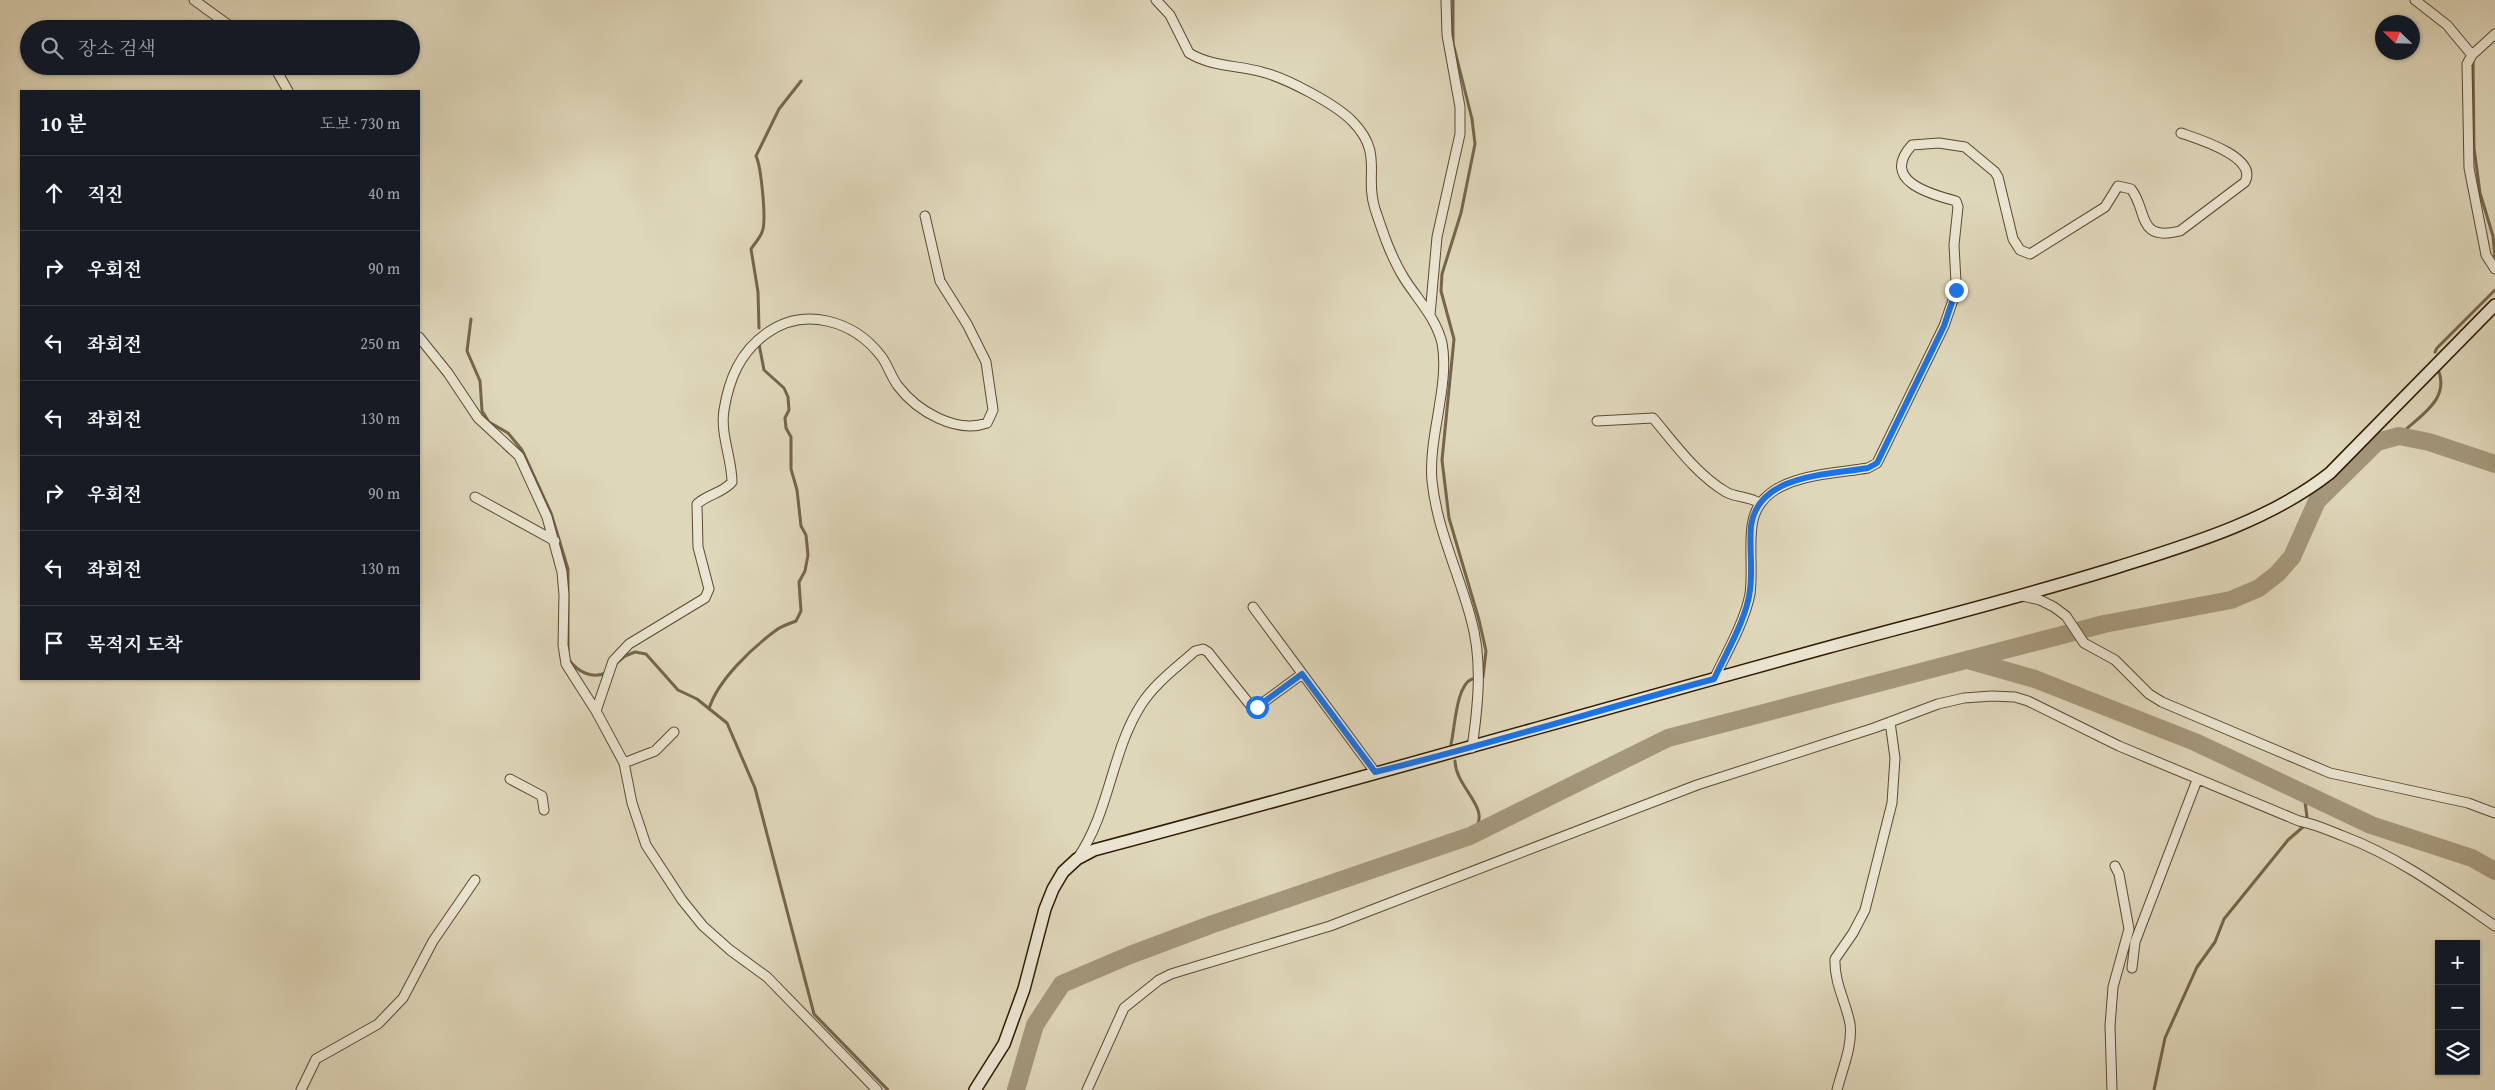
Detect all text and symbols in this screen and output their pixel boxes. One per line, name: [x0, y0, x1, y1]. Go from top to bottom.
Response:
north arrow: [2375, 15, 2420, 60]
search box: [20, 20, 420, 75]
icon: search: [38, 34, 66, 62]
text: 장소 검색: [78, 34, 156, 62]
text: 10 분: [40, 108, 87, 139]
text: 도보 · 730 m: [320, 111, 400, 135]
icon: ahead: [40, 179, 68, 207]
text: 직진: [87, 180, 124, 208]
text: 40 m: [368, 181, 400, 205]
icon: right: [40, 254, 68, 282]
text: 우회전: [87, 255, 142, 283]
text: 90 m: [368, 256, 400, 280]
route end: [1945, 279, 1968, 302]
icon: left: [40, 329, 68, 357]
text: 좌회전: [87, 330, 142, 358]
text: 250 m: [360, 331, 400, 355]
icon: left: [40, 404, 68, 432]
text: 좌회전: [87, 405, 142, 433]
text: 130 m: [360, 406, 400, 430]
icon: right: [40, 479, 68, 507]
text: 우회전: [87, 480, 142, 508]
text: 90 m: [368, 481, 400, 505]
icon: left: [40, 554, 68, 582]
text: 좌회전: [87, 555, 142, 583]
text: 130 m: [360, 556, 400, 580]
icon: arrive: [40, 629, 68, 657]
text: 목적지 도착: [87, 630, 183, 658]
route start: [1246, 696, 1269, 719]
map controls: [2435, 940, 2480, 1075]
button: +: [2435, 940, 2480, 985]
button: −: [2435, 985, 2480, 1030]
button: layers: [2435, 1030, 2480, 1075]

